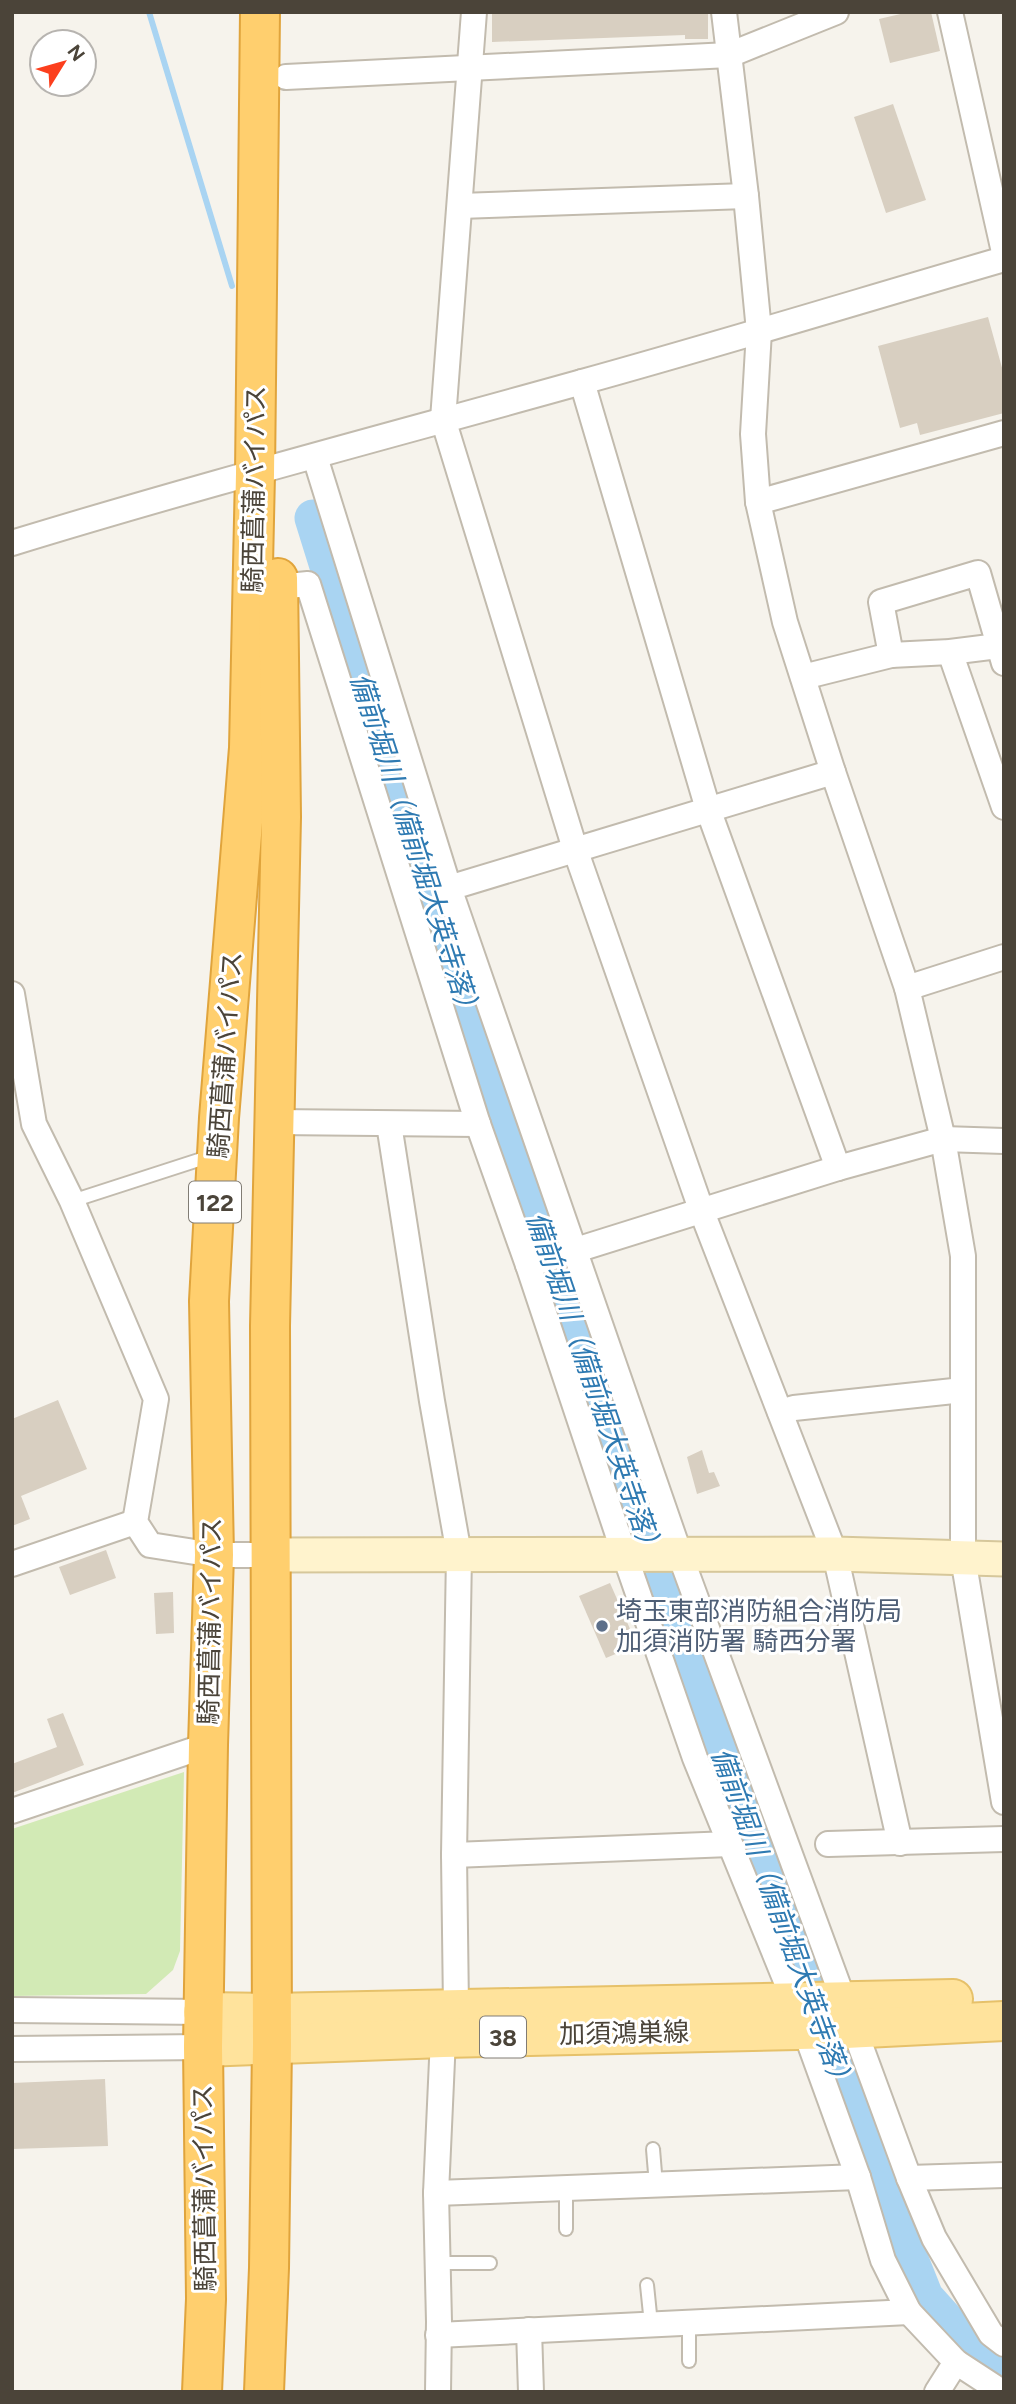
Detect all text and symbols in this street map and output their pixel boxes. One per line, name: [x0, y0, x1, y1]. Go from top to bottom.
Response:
north arrow: [28, 28, 98, 98]
text: N: [63, 40, 90, 66]
street label: 騎西菖蒲バイパス: [236, 385, 272, 593]
water label: 備前堀川（備前堀大英寺落）: [344, 669, 488, 1025]
street label: 騎西菖蒲バイパス: [202, 950, 248, 1160]
road number: 122: [189, 1182, 241, 1222]
water label: 備前堀川（備前堀大英寺落）: [520, 1207, 670, 1563]
street label: 騎西菖蒲バイパス: [192, 1517, 228, 1725]
place label: 埼玉東部消防組合消防局 加須消防署 騎西分署: [616, 1595, 902, 1657]
marker: 埼玉東部消防組合消防局 加須消防署 騎西分署: [594, 1618, 610, 1634]
water label: 備前堀川（備前堀大英寺落）: [705, 1743, 861, 2097]
road number: 38: [480, 2016, 526, 2058]
street label: 加須鴻巣線: [559, 2016, 689, 2050]
street label: 騎西菖蒲バイパス: [186, 2084, 222, 2292]

